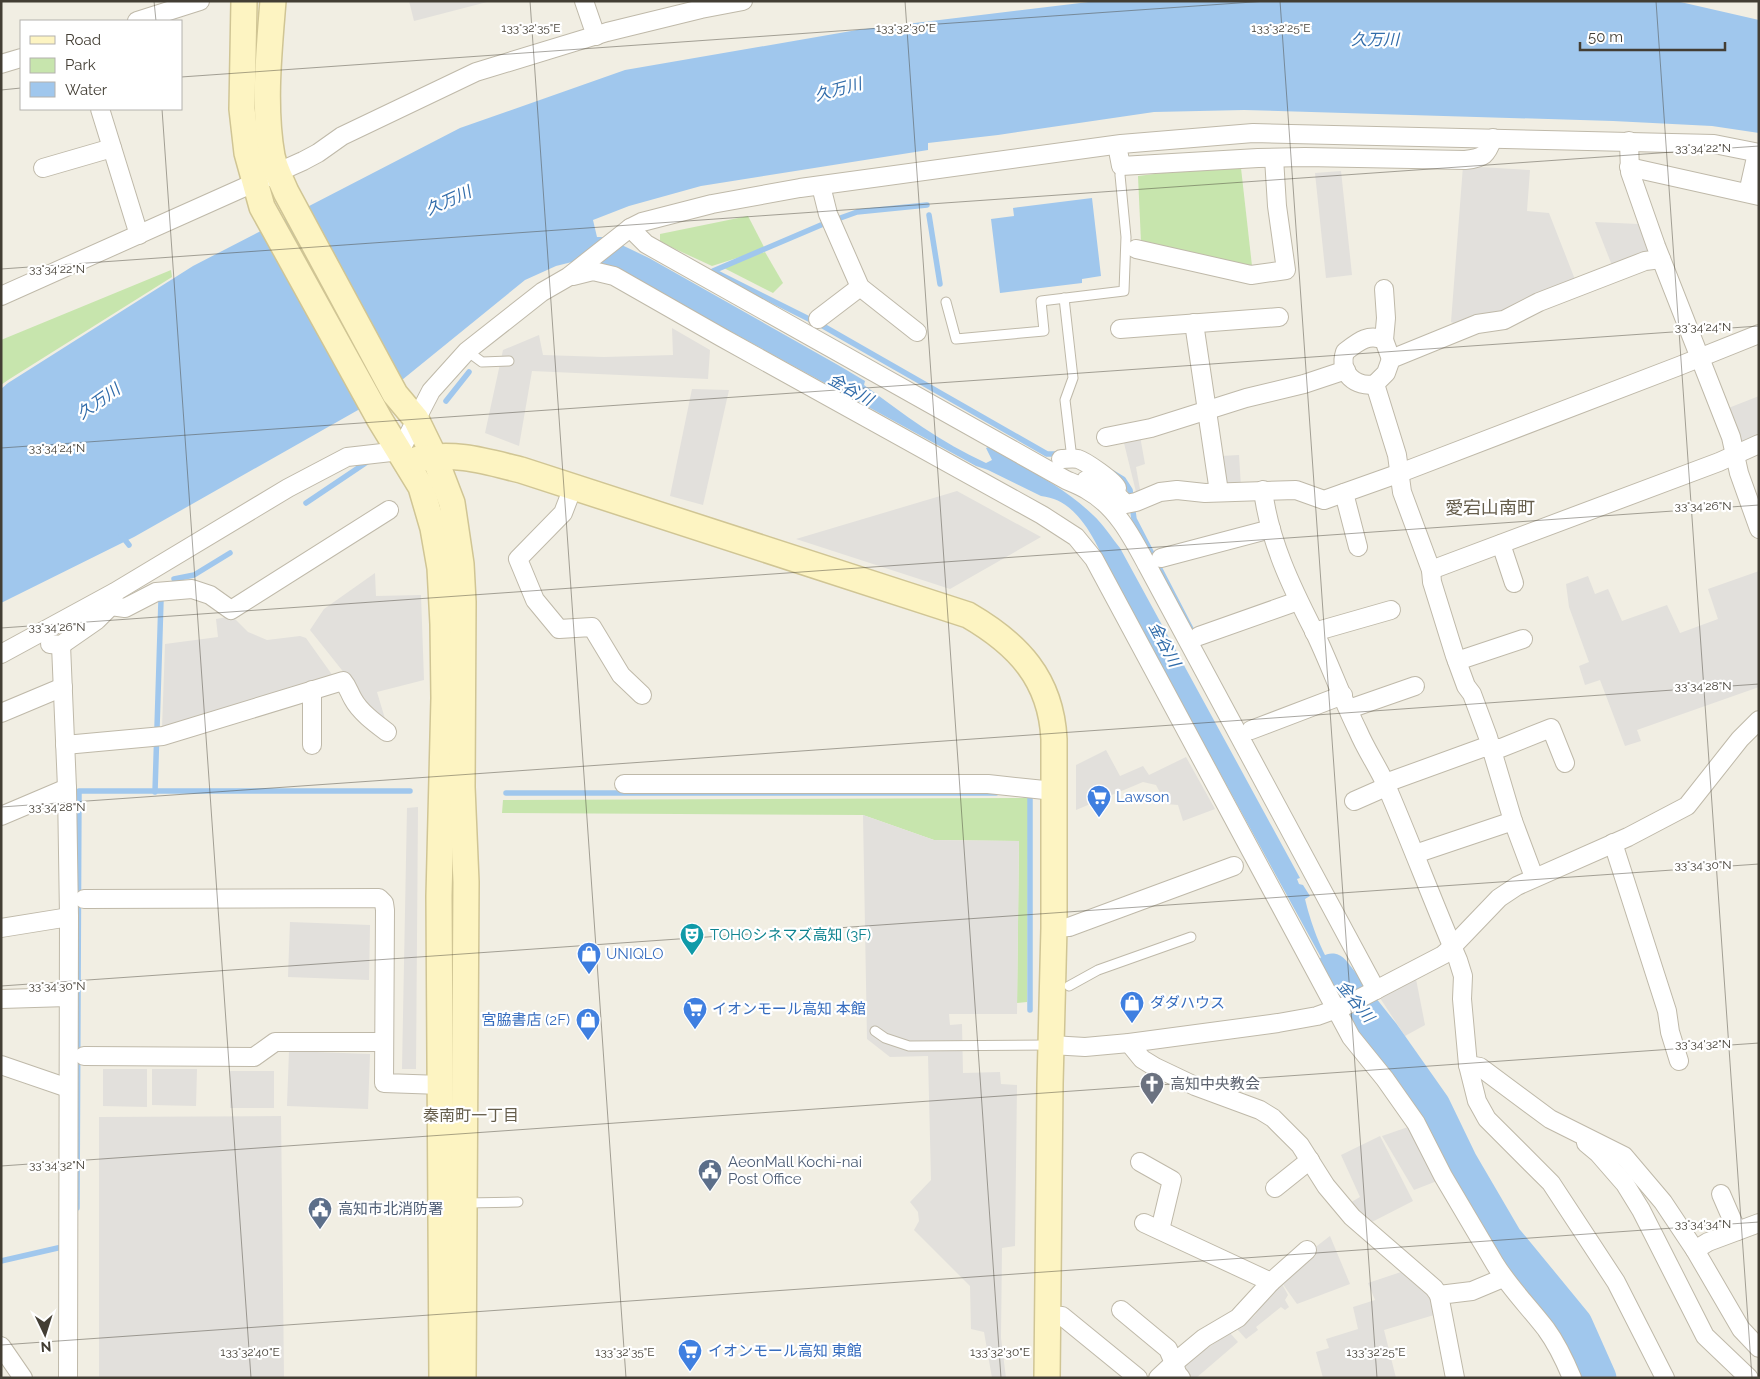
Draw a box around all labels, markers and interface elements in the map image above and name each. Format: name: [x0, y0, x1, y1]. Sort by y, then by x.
legend: [20, 20, 182, 110]
scale bar: [1580, 20, 1725, 52]
text: 133°32'35"E: [501, 21, 561, 35]
text: 133°32'30"E: [876, 21, 936, 35]
text: 133°32'25"E: [1251, 21, 1311, 35]
text: 50 m: [1588, 28, 1623, 46]
water label: 久万川: [1351, 30, 1401, 49]
text: Road: [65, 31, 101, 49]
text: Park: [65, 56, 96, 74]
water label: 久万川: [812, 74, 866, 105]
text: Water: [65, 81, 108, 99]
text: 33°34'22"N: [1675, 141, 1731, 155]
water label: 久万川: [422, 181, 476, 219]
text: 33°34'22"N: [29, 262, 85, 276]
text: 33°34'24"N: [1675, 320, 1731, 334]
water label: 金谷川: [825, 369, 878, 410]
water label: 久万川: [73, 379, 125, 423]
text: 33°34'24"N: [29, 441, 85, 455]
district label: 愛宕山南町: [1445, 497, 1535, 518]
text: 33°34'26"N: [1674, 499, 1732, 513]
water label: 金谷川: [1145, 619, 1185, 672]
text: 33°34'26"N: [28, 620, 86, 634]
text: 33°34'28"N: [1675, 679, 1731, 693]
supermarket icon: Lawson: [1086, 784, 1112, 818]
place label: Lawson: [1116, 788, 1170, 806]
text: 33°34'28"N: [29, 800, 85, 814]
text: 33°34'30"N: [1674, 858, 1732, 872]
theatre icon: TOHOシネマズ高知 (3F): [679, 922, 705, 956]
place label: TOHOシネマズ高知 (3F): [710, 926, 871, 944]
shop icon: UNIQLO: [576, 941, 602, 975]
place label: UNIQLO: [606, 945, 663, 963]
water label: 金谷川: [1333, 977, 1379, 1027]
text: 33°34'30"N: [28, 979, 86, 993]
shop icon: ダダハウス: [1119, 990, 1145, 1024]
place label: ダダハウス: [1150, 994, 1225, 1012]
supermarket icon: イオンモール高知 本館: [682, 996, 708, 1030]
place label: イオンモール高知 本館: [712, 1000, 866, 1018]
shop icon: 宮脇書店 (2F): [575, 1007, 601, 1041]
place label: 宮脇書店 (2F): [481, 1011, 570, 1029]
text: 33°34'32"N: [1675, 1037, 1731, 1051]
church icon: 高知中央教会: [1139, 1071, 1165, 1105]
place label: 高知中央教会: [1170, 1075, 1260, 1093]
district label: 秦南町一丁目: [423, 1106, 519, 1125]
place label: AeonMall Kochi-nai Post Office: [728, 1153, 862, 1188]
text: 33°34'32"N: [29, 1158, 85, 1172]
public building icon: AeonMall Kochi-nai Post Office: [697, 1158, 723, 1192]
public building icon: 高知市北消防署: [307, 1196, 333, 1230]
place label: 高知市北消防署: [338, 1200, 443, 1218]
text: 33°34'34"N: [1675, 1217, 1731, 1231]
north arrow: [20, 1309, 70, 1359]
supermarket icon: イオンモール高知 東館: [677, 1338, 703, 1372]
text: N: [40, 1339, 52, 1355]
place label: イオンモール高知 東館: [708, 1342, 862, 1360]
text: 133°32'40"E: [220, 1345, 280, 1359]
text: 133°32'35"E: [595, 1345, 655, 1359]
text: 133°32'30"E: [970, 1345, 1030, 1359]
text: 133°32'25"E: [1346, 1345, 1406, 1359]

